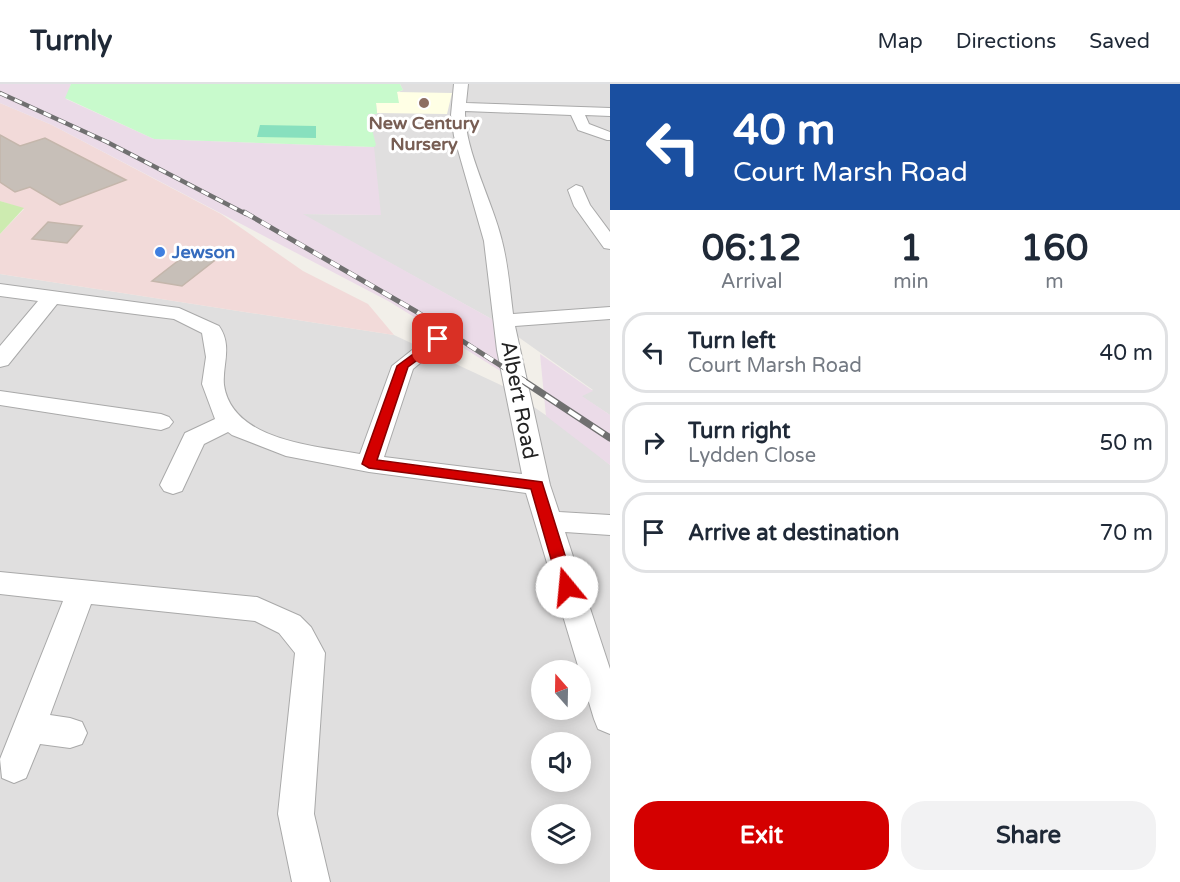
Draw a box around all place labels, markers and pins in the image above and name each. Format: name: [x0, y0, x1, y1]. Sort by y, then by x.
marker: New Century Nursery: [417, 96, 431, 110]
place label: New Century Nursery: [369, 112, 480, 155]
place label: Jewson: [171, 241, 235, 263]
marker: Jewson: [153, 245, 167, 259]
pin: [412, 313, 463, 364]

